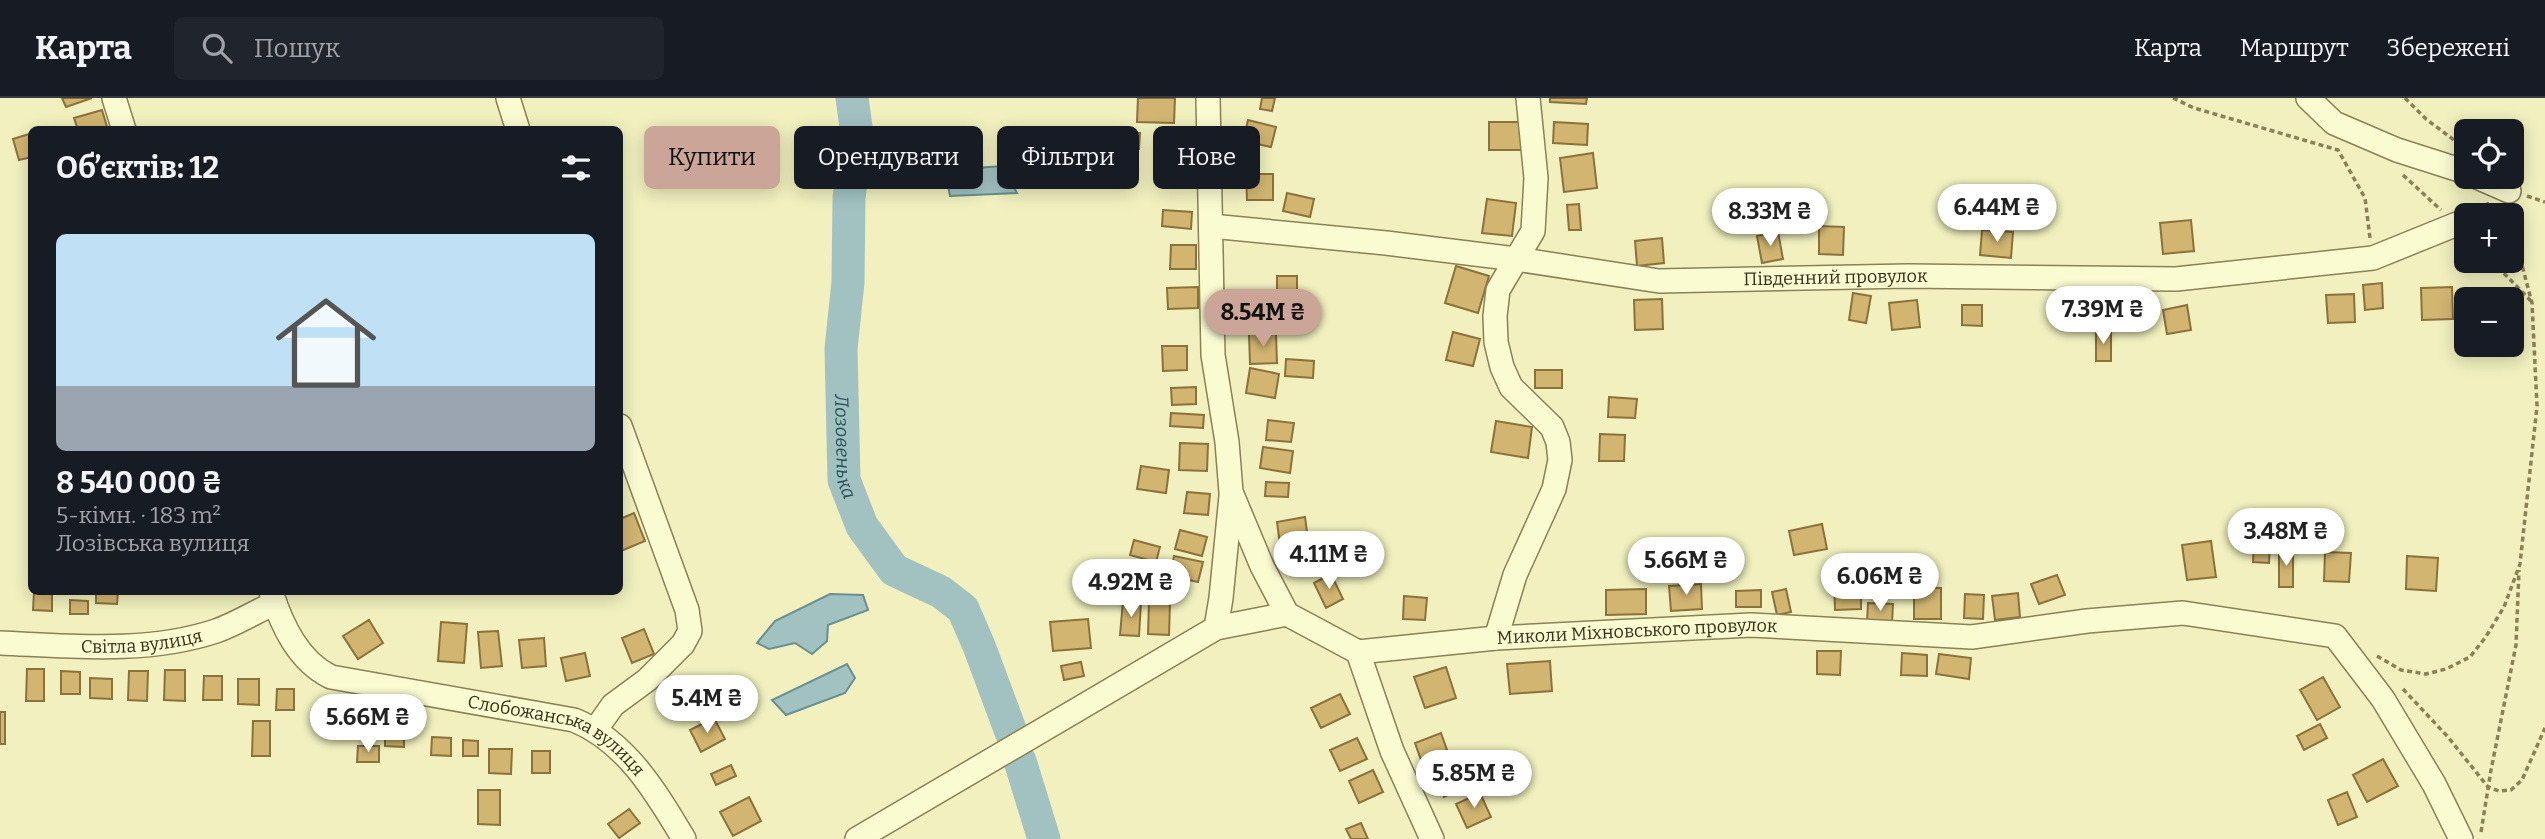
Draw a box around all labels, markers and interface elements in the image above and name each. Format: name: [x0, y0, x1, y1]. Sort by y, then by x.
search box: [174, 17, 664, 80]
text: Карта: [35, 28, 132, 68]
icon: search: [198, 29, 236, 67]
text: Пошук: [254, 33, 340, 64]
text: Карта: [2134, 34, 2202, 62]
text: Маршрут: [2240, 34, 2349, 62]
text: Збережені: [2387, 34, 2510, 62]
map controls: [2454, 119, 2524, 357]
button: locate: [2454, 119, 2524, 189]
chip: Купити: [644, 126, 780, 189]
chip: Орендувати: [794, 126, 983, 189]
chip: Фільтри: [997, 126, 1139, 189]
chip: Нове: [1153, 126, 1260, 189]
icon: filters: [557, 149, 595, 187]
text: Об’єктів: 12: [56, 150, 219, 186]
pin: 6.44M ₴: [1932, 184, 2062, 244]
pin: 8.33M ₴: [1705, 188, 1835, 248]
text: 6.44M ₴: [1953, 193, 2041, 221]
text: 8.33M ₴: [1728, 197, 1812, 225]
button: +: [2454, 203, 2524, 273]
street label: Південний провулок: [1743, 265, 1928, 290]
icon: home: [263, 280, 389, 406]
pin: 7.39M ₴: [2038, 286, 2168, 346]
button: −: [2454, 287, 2524, 357]
pin: 8.54M ₴: [1198, 289, 1328, 349]
text: 7.39M ₴: [2062, 295, 2144, 323]
text: 8.54M ₴: [1220, 298, 1306, 326]
water label: Лозовенька: [830, 393, 861, 502]
text: 8 540 000 ₴: [56, 465, 222, 501]
text: 5-кімн. · 183 m²: [56, 501, 221, 529]
pin: 3.48M ₴: [2221, 508, 2351, 568]
text: 3.48M ₴: [2244, 517, 2328, 545]
text: Лозівська вулиця: [56, 529, 250, 557]
pin: 4.11M ₴: [1264, 532, 1394, 591]
pin: 5.66M ₴: [1621, 538, 1751, 597]
text: 4.11M ₴: [1289, 540, 1369, 568]
text: 5.66M ₴: [1644, 546, 1728, 574]
pin: 6.06M ₴: [1815, 554, 1945, 613]
pin: 4.92M ₴: [1066, 560, 1196, 619]
text: 6.06M ₴: [1837, 562, 1923, 590]
text: 4.92M ₴: [1088, 568, 1174, 596]
street label: Миколи Міхновського провулок: [1496, 614, 1778, 649]
street label: Світла вулиця: [81, 625, 205, 658]
pin: 5.4M ₴: [650, 676, 764, 735]
text: 5.4M ₴: [671, 684, 743, 712]
street label: Слобожанська вулиця: [466, 690, 649, 780]
pin: 5.66M ₴: [303, 694, 433, 754]
text: 5.66M ₴: [326, 703, 410, 731]
pin: 5.85M ₴: [1409, 750, 1539, 810]
text: 5.85M ₴: [1432, 759, 1516, 787]

